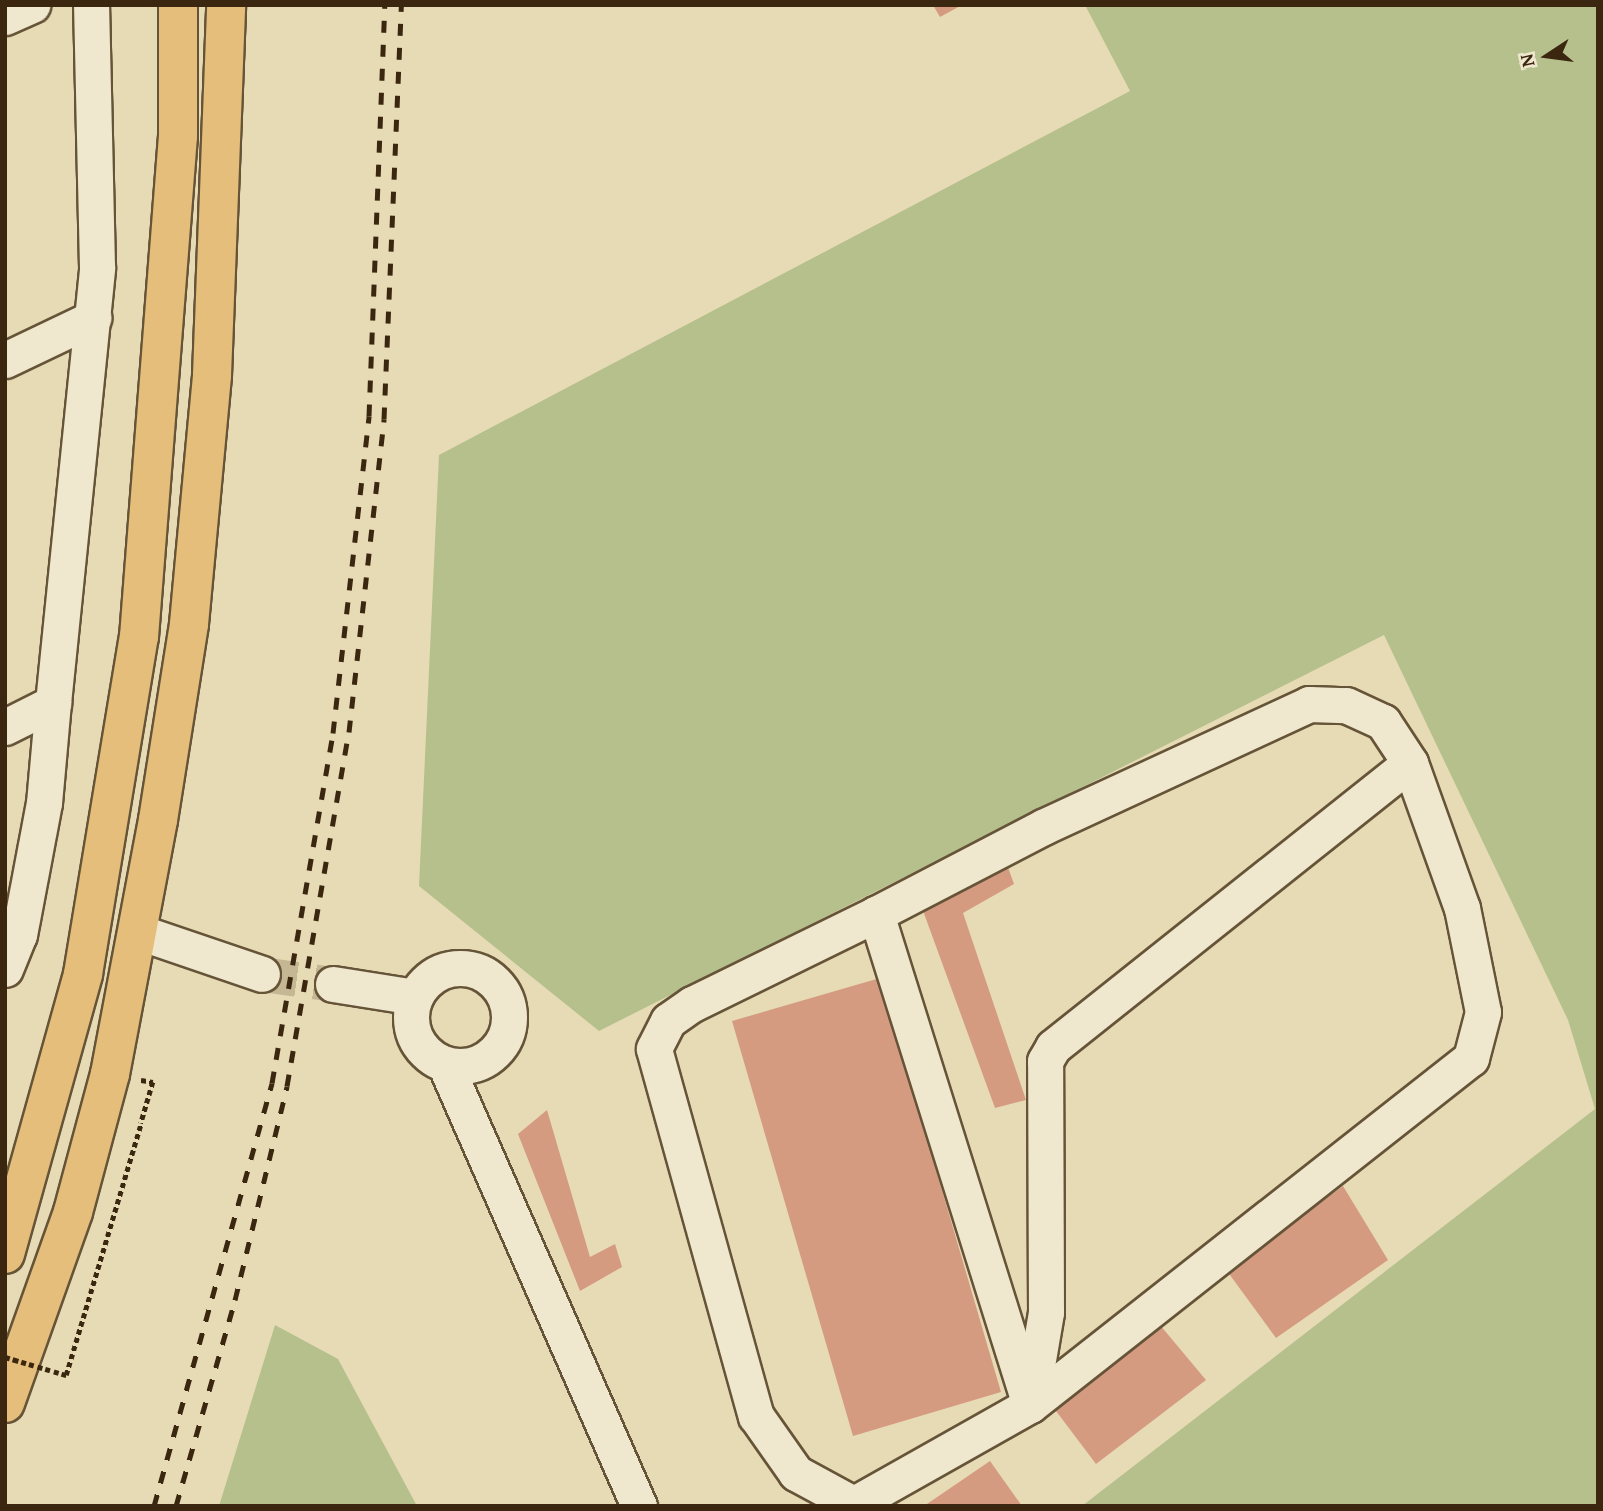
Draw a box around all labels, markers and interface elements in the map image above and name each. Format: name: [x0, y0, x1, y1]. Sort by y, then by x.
north arrow: [1512, 21, 1582, 91]
text: N: [1511, 51, 1542, 70]

